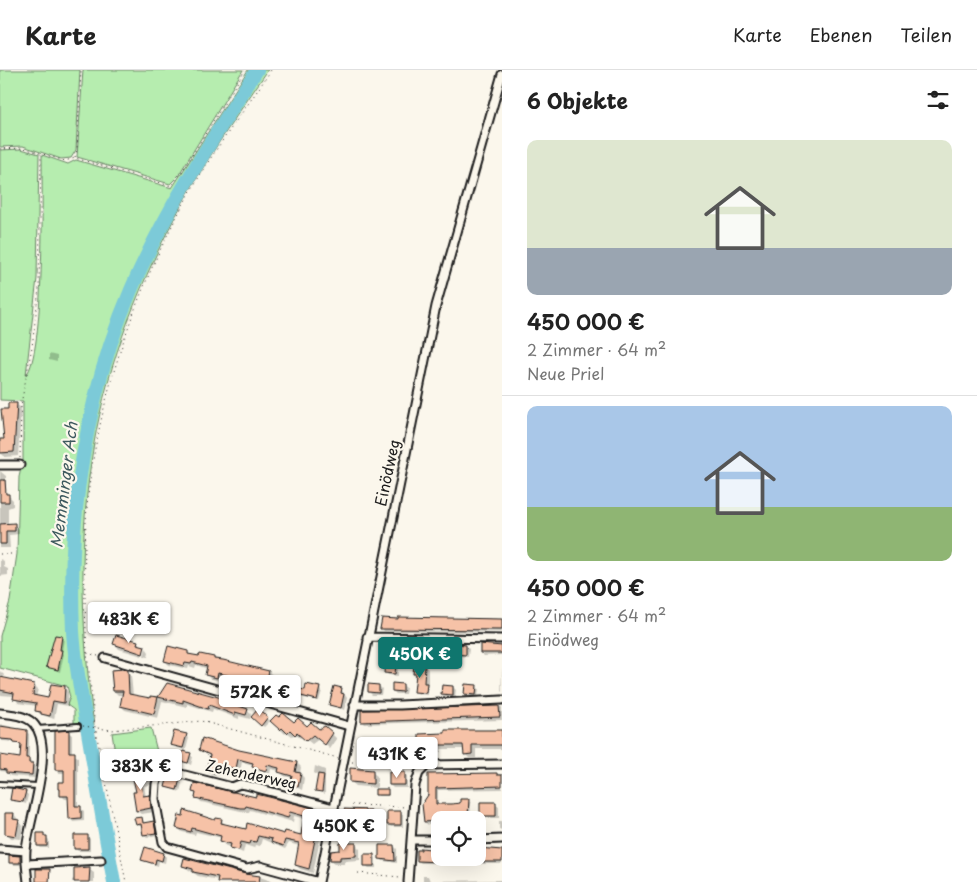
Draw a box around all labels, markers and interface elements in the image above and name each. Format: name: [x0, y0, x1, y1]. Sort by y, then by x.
text: Karte: [25, 17, 97, 53]
text: Karte: [733, 21, 782, 48]
text: Ebenen: [810, 21, 873, 48]
text: Teilen: [901, 21, 952, 48]
text: 6 Objekte: [527, 84, 628, 116]
icon: filters: [924, 86, 952, 114]
icon: home: [695, 173, 785, 263]
text: 450 000 €: [527, 305, 645, 337]
text: 2 Zimmer · 64 m²: [527, 337, 666, 361]
text: Neue Priel: [527, 361, 604, 385]
water label: Memminger Ach: [43, 420, 83, 549]
street label: Einödweg: [368, 437, 405, 508]
icon: home: [695, 438, 785, 528]
text: 450 000 €: [527, 571, 645, 603]
pin: 483K €: [88, 602, 170, 644]
text: 2 Zimmer · 64 m²: [527, 603, 666, 627]
text: 483K €: [99, 606, 159, 630]
text: Einödweg: [527, 627, 599, 651]
pin: 450K €: [379, 636, 461, 679]
text: 450K €: [389, 641, 451, 665]
pin: 572K €: [219, 674, 301, 717]
text: 572K €: [230, 679, 290, 703]
pin: 431K €: [356, 736, 438, 779]
text: 431K €: [368, 741, 426, 765]
pin: 383K €: [100, 748, 182, 791]
text: 383K €: [111, 753, 171, 777]
street label: Zehenderweg: [204, 753, 299, 794]
pin: 450K €: [303, 808, 385, 851]
map controls: [431, 811, 486, 866]
button: locate: [431, 811, 486, 866]
text: 450K €: [313, 813, 375, 837]

